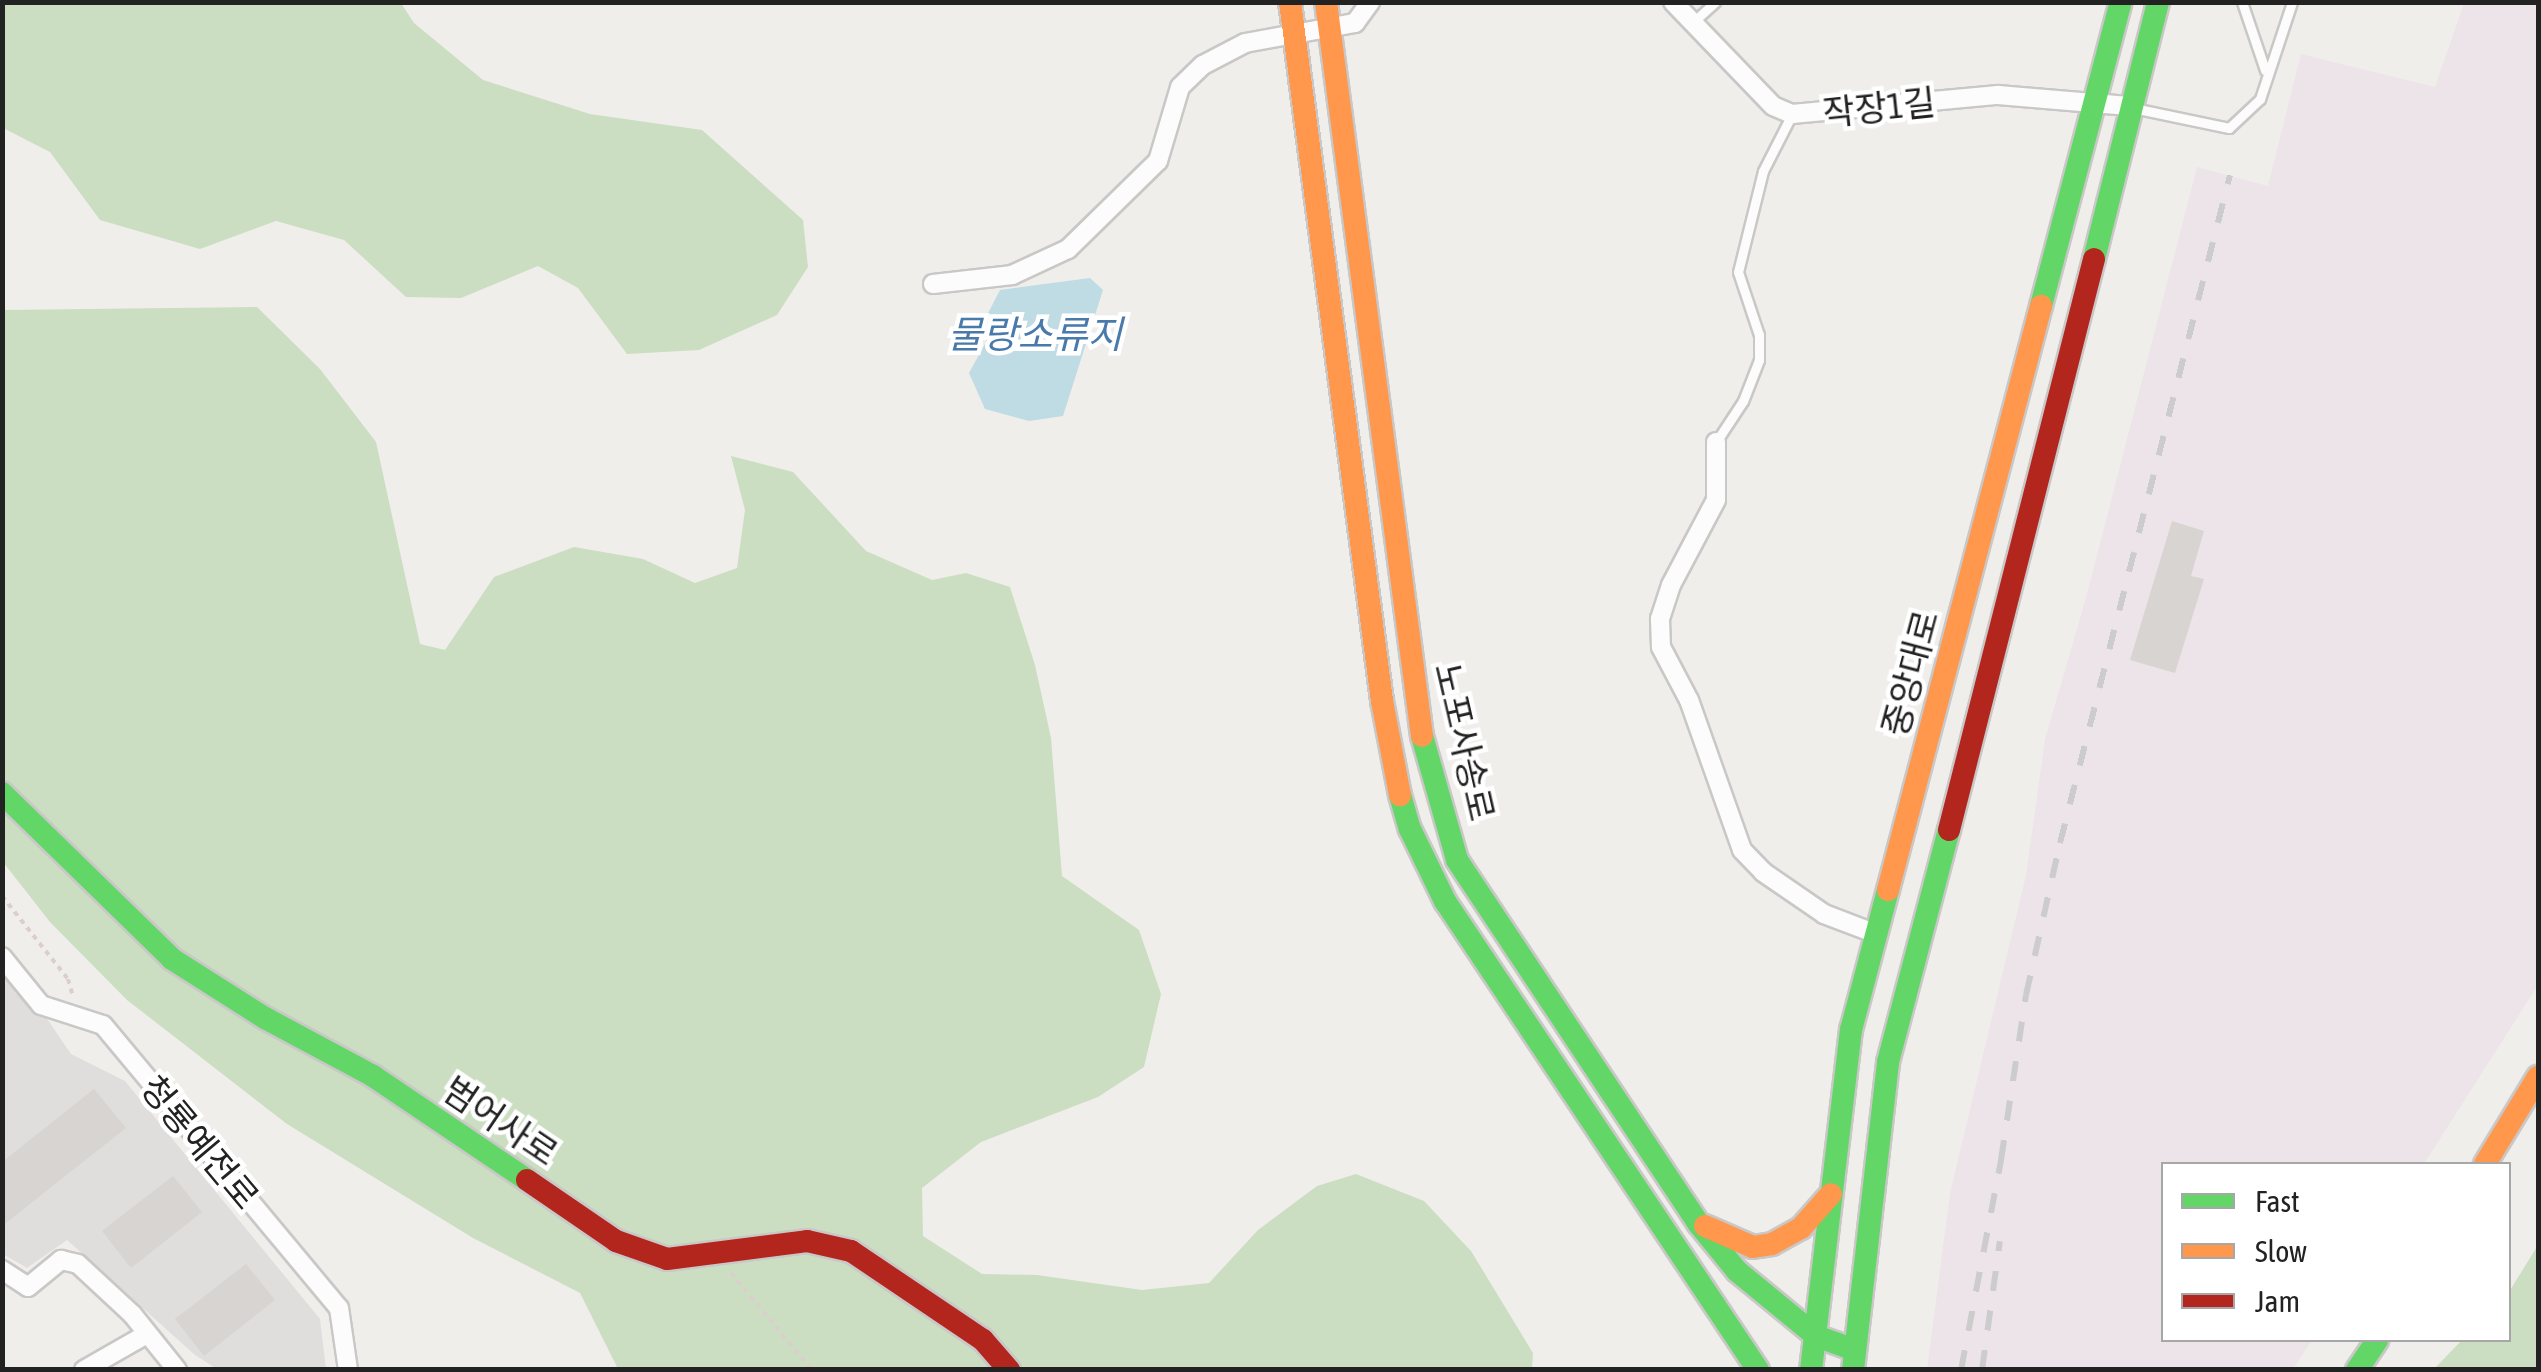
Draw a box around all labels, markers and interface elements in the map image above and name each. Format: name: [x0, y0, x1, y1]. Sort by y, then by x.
street label: 작장1길: [1821, 80, 1937, 134]
water label: 물랑소류지: [948, 312, 1122, 358]
street label: 중앙대로: [1873, 605, 1947, 741]
street label: 노포사송로: [1426, 659, 1504, 825]
street label: 청룡예전로: [132, 1067, 268, 1217]
street label: 범어사로: [436, 1068, 566, 1174]
legend: [2161, 1162, 2511, 1342]
text: Fast: [2255, 1184, 2300, 1218]
text: Slow: [2255, 1234, 2307, 1268]
text: Jam: [2255, 1284, 2300, 1318]

